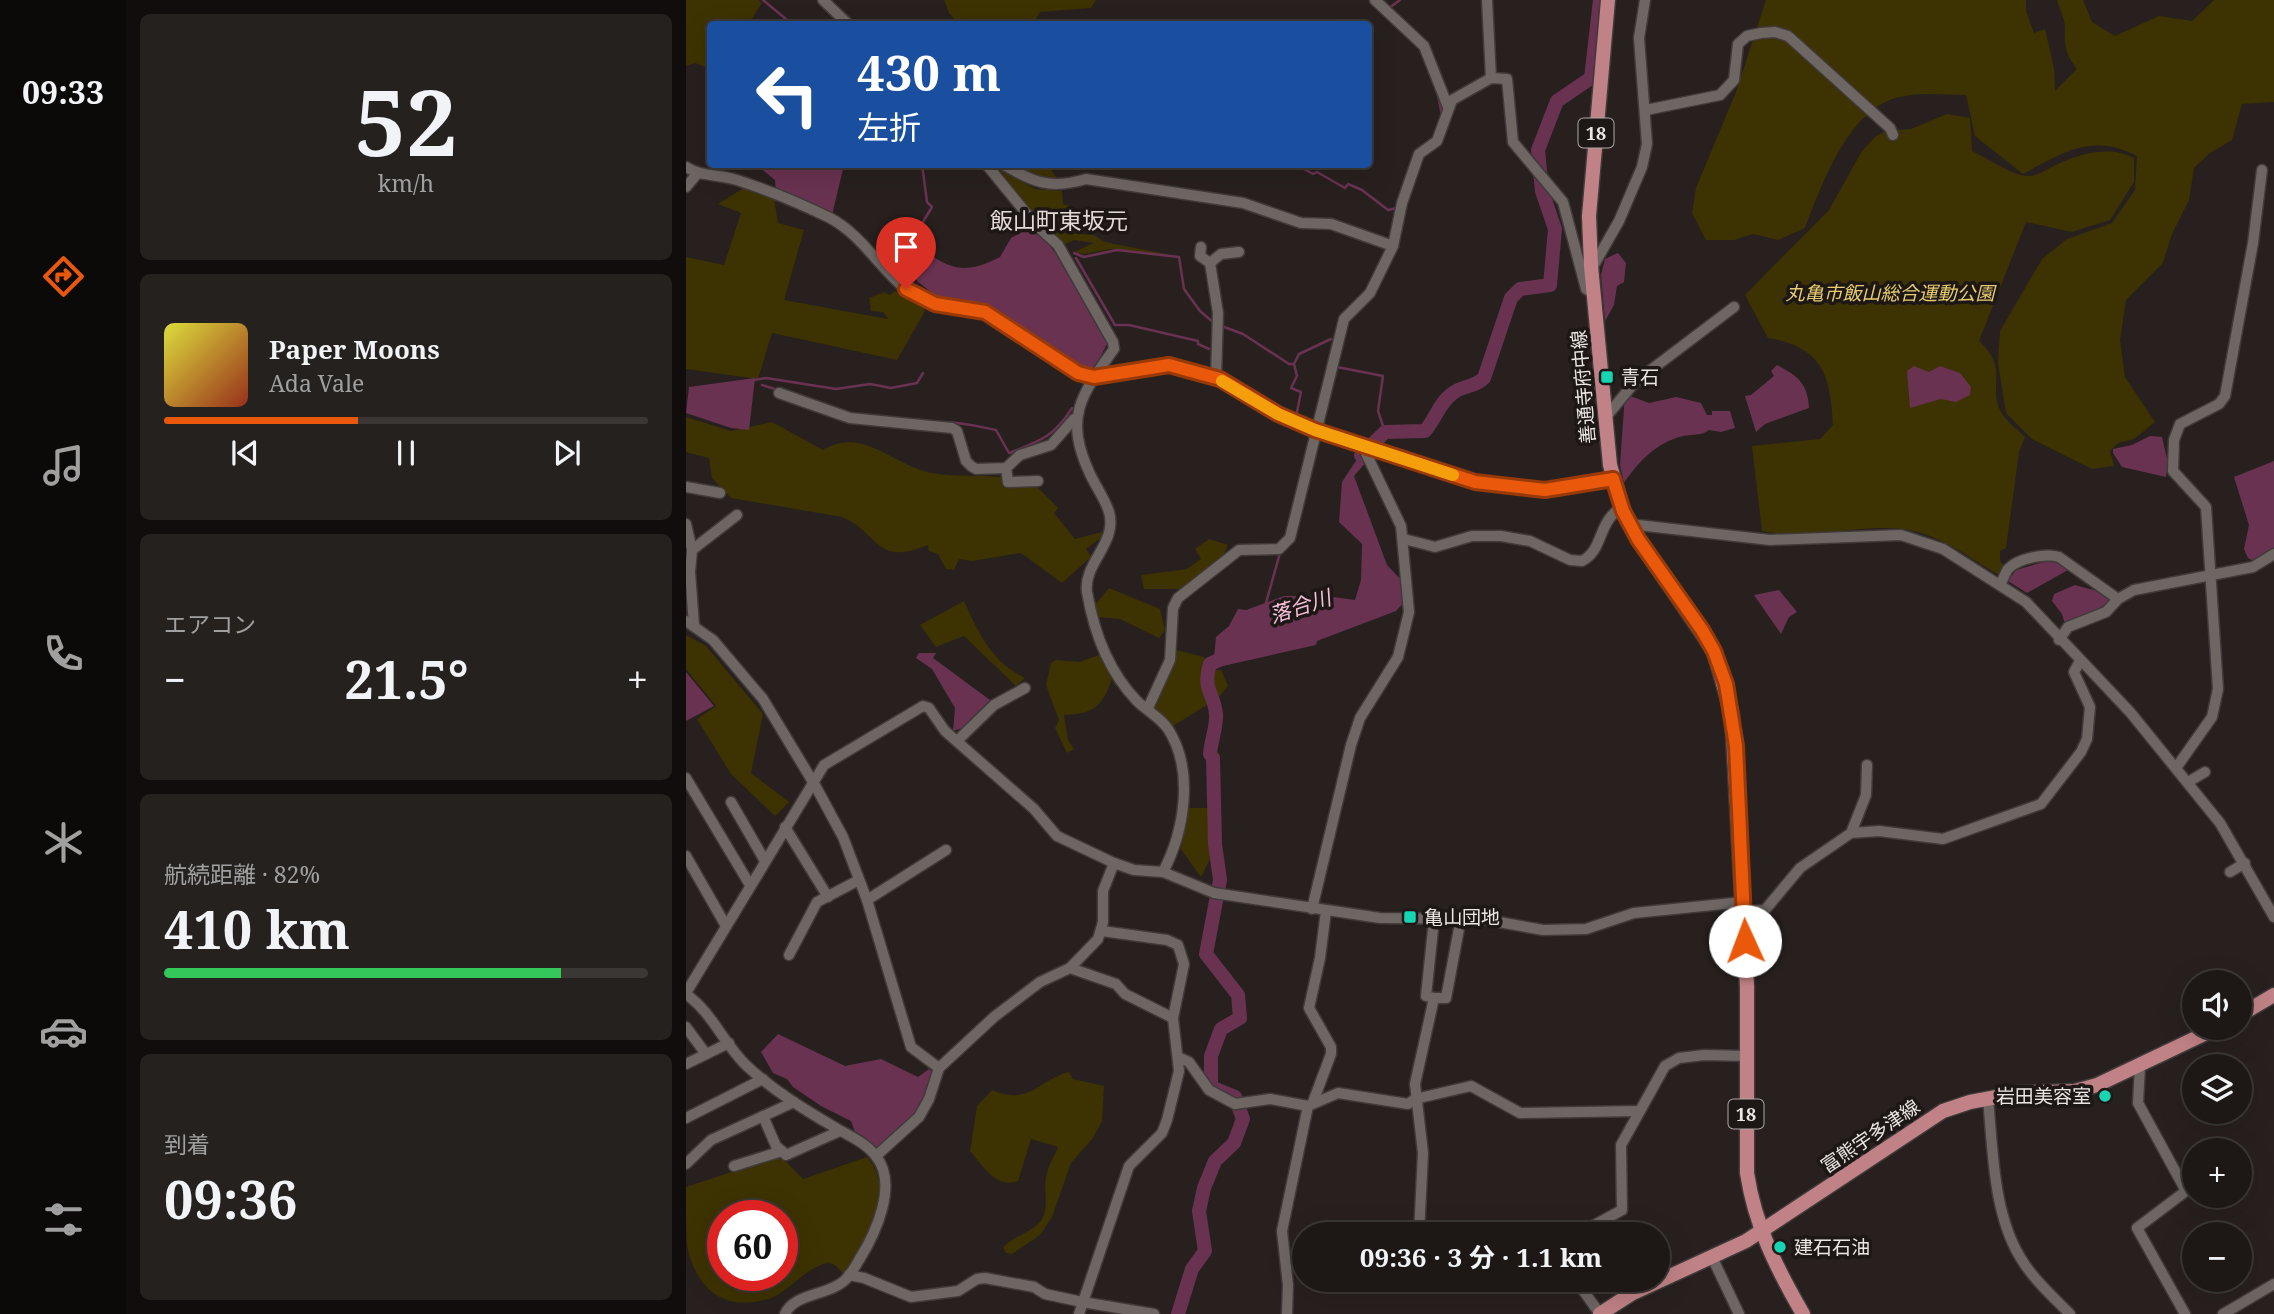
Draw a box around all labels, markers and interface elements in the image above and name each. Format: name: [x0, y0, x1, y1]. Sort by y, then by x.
text: 430 m: [857, 39, 1001, 105]
icon: left: [742, 49, 833, 140]
text: 52: [355, 59, 457, 183]
text: 09:33: [22, 70, 104, 113]
text: 左折: [857, 105, 921, 148]
road number: 18: [1578, 118, 1614, 148]
text: km/h: [378, 167, 434, 199]
district label: 飯山町東坂元: [990, 204, 1128, 236]
pin: [876, 217, 936, 289]
icon: arrive: [887, 228, 925, 266]
icon: directions: [39, 252, 88, 301]
park label: 丸亀市飯山総合運動公園: [1785, 280, 1997, 306]
street label: 善通寺府中線: [1565, 329, 1601, 445]
text: Paper Moons: [269, 331, 440, 367]
place label: 青石: [1621, 364, 1659, 390]
text: Ada Vale: [269, 367, 364, 399]
marker: 青石: [1599, 369, 1615, 385]
icon: previous: [226, 434, 264, 472]
icon: pause: [387, 434, 425, 472]
icon: next: [548, 434, 586, 472]
icon: music: [39, 441, 88, 490]
water label: 落合川: [1266, 582, 1336, 629]
text: エアコン: [164, 608, 256, 640]
icon: phone: [39, 629, 88, 678]
text: 21.5°: [344, 643, 469, 714]
text: −: [164, 653, 186, 705]
text: +: [627, 653, 648, 705]
icon: climate: [39, 818, 88, 867]
text: 航続距離 · 82%: [164, 858, 320, 890]
text: 410 km: [164, 893, 350, 964]
place label: 亀山団地: [1424, 904, 1500, 930]
position arrow: [1708, 904, 1782, 978]
marker: 亀山団地: [1402, 909, 1418, 925]
map controls: [2182, 970, 2252, 1292]
button: sound: [2182, 970, 2252, 1040]
icon: car: [39, 1007, 88, 1056]
button: layers: [2182, 1054, 2252, 1124]
place label: 岩田美容室: [1996, 1083, 2091, 1109]
marker: 岩田美容室: [2097, 1088, 2113, 1104]
street label: 富熊宇多津線: [1815, 1093, 1925, 1179]
road number: 18: [1728, 1100, 1764, 1128]
text: 到着: [164, 1128, 210, 1160]
button: +: [2182, 1138, 2252, 1208]
text: 09:36: [164, 1163, 297, 1234]
icon: filters: [39, 1195, 88, 1244]
speed limit sign: 60: [707, 1200, 798, 1291]
button: −: [2182, 1222, 2252, 1292]
place label: 建石石油: [1794, 1234, 1870, 1260]
text: 09:36 · 3 分 · 1.1 km: [1360, 1239, 1602, 1275]
marker: 建石石油: [1772, 1239, 1788, 1255]

